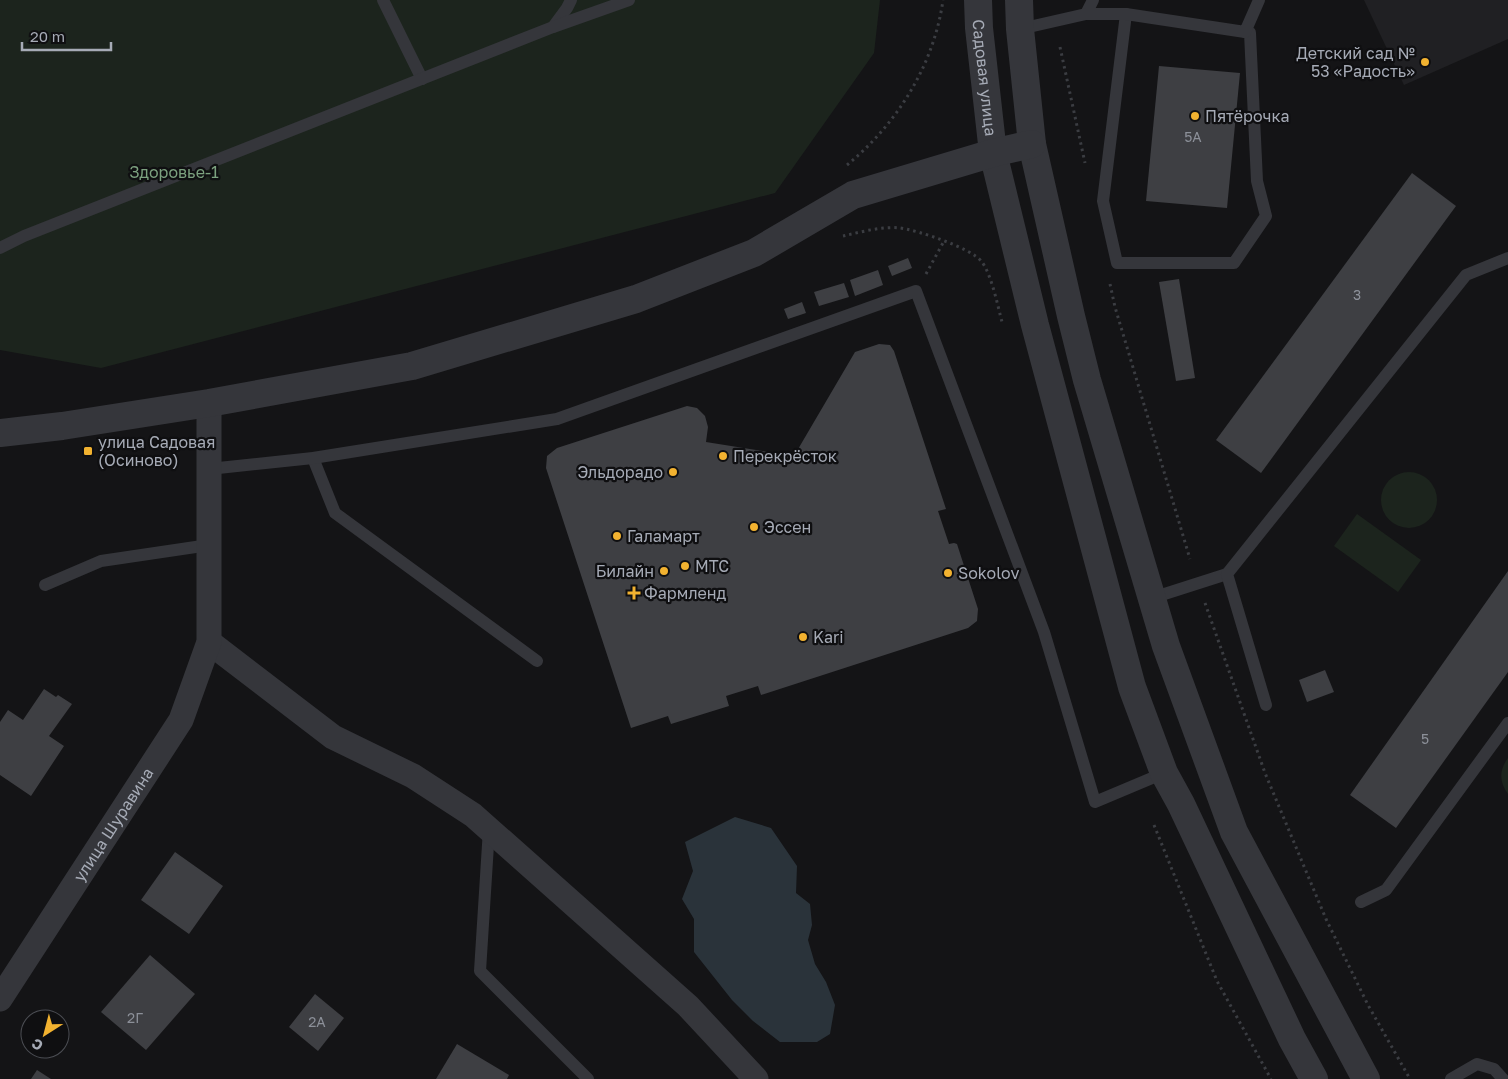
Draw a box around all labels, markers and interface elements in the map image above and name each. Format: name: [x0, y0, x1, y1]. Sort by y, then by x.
street label: Садовая улица: [969, 19, 1001, 137]
scale bar: [22, 20, 111, 52]
text: 20 m: [30, 27, 65, 45]
place label: Детский сад № 53 «Радость»: [1296, 43, 1415, 81]
marker: Детский сад № 53 «Радость»: [1419, 56, 1431, 68]
place label: Пятёрочка: [1205, 106, 1289, 126]
marker: Пятёрочка: [1189, 110, 1201, 122]
house number: 5А: [1184, 128, 1202, 145]
park label: Здоровье-1: [129, 162, 219, 182]
house number: 3: [1353, 286, 1361, 303]
place label: улица Садовая (Осиново): [98, 432, 215, 470]
marker: улица Садовая (Осиново): [82, 445, 94, 457]
place label: Перекрёсток: [733, 446, 837, 466]
marker: Перекрёсток: [717, 450, 729, 462]
place label: Эльдорадо: [577, 462, 663, 482]
marker: Эльдорадо: [667, 466, 679, 478]
place label: Эссен: [764, 517, 811, 537]
marker: Эссен: [748, 521, 760, 533]
place label: Галамарт: [627, 526, 700, 546]
marker: Галамарт: [611, 530, 623, 542]
place label: МТС: [695, 556, 729, 576]
marker: МТС: [679, 560, 691, 572]
place label: Билайн: [596, 561, 654, 581]
place label: Sokolov: [958, 563, 1019, 583]
marker: Билайн: [658, 565, 670, 577]
marker: Sokolov: [942, 567, 954, 579]
place label: Фармленд: [644, 583, 727, 603]
marker: Фармленд: [628, 587, 640, 599]
place label: Kari: [813, 627, 843, 647]
marker: Kari: [797, 631, 809, 643]
house number: 5: [1421, 730, 1429, 747]
street label: улица Шуравина: [69, 764, 158, 885]
north arrow: [20, 1009, 70, 1059]
house number: 2Г: [127, 1009, 143, 1026]
house number: 2А: [308, 1013, 326, 1030]
text: С: [28, 1035, 46, 1055]

